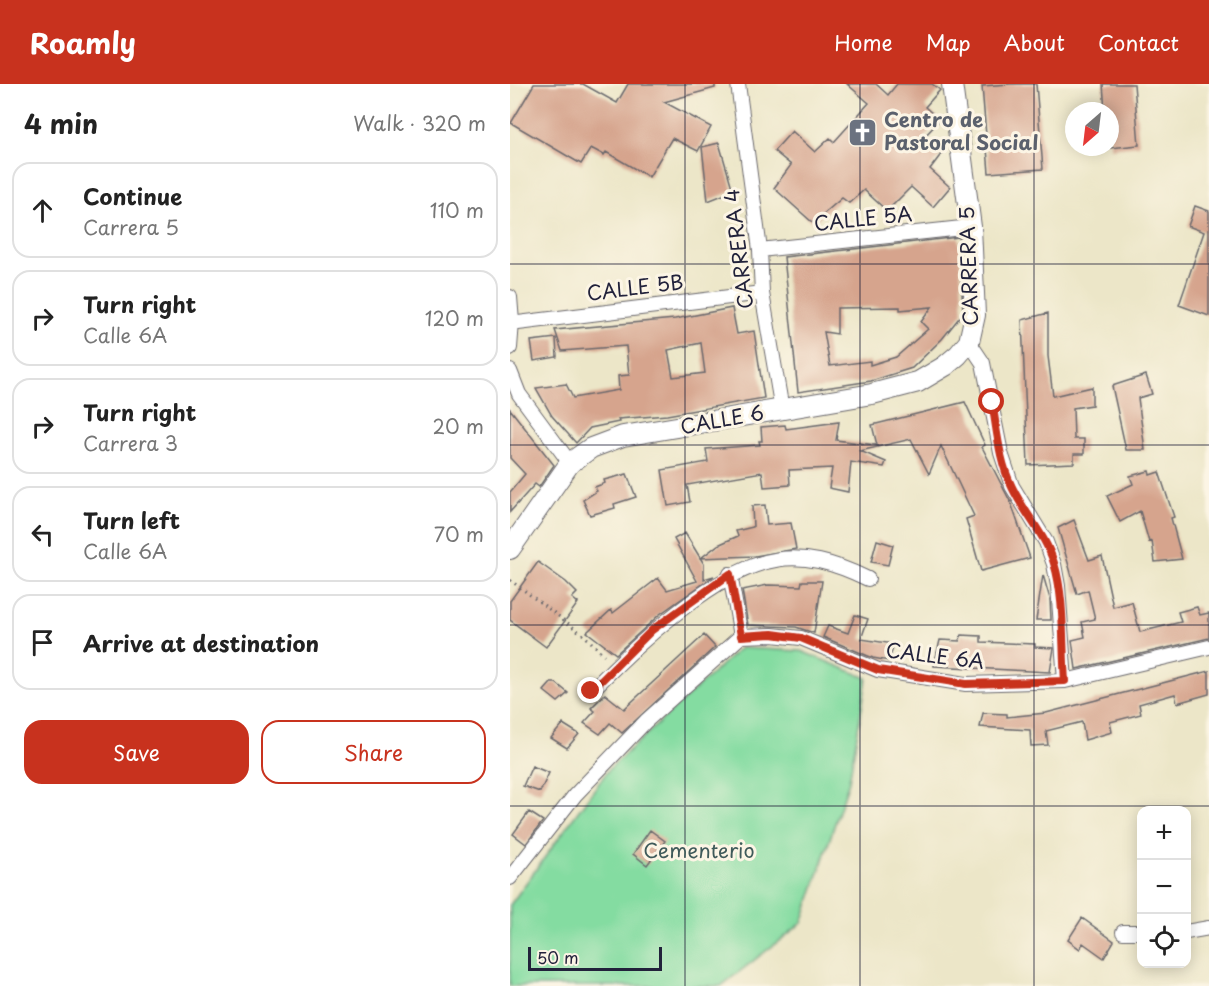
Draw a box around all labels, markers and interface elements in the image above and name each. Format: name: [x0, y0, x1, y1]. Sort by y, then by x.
text: Roamly: [30, 21, 136, 64]
text: Home: [834, 26, 893, 58]
text: Map: [926, 26, 971, 58]
text: About: [1004, 26, 1065, 58]
text: Contact: [1098, 26, 1179, 58]
north arrow: [1065, 102, 1119, 156]
text: 4 min: [24, 104, 98, 143]
place label: Centro de Pastoral Social: [884, 104, 1038, 157]
text: Walk · 320 m: [353, 108, 486, 138]
church icon: Centro de Pastoral Social: [847, 116, 879, 148]
text: Continue: [83, 179, 182, 212]
street label: CARRERA 4: [716, 187, 760, 311]
icon: ahead: [26, 194, 59, 227]
text: 110 m: [430, 195, 484, 225]
street label: CALLE 5A: [812, 198, 913, 238]
street label: CARRERA 5: [951, 206, 985, 326]
text: Carrera 5: [83, 212, 179, 242]
street label: CALLE 5B: [585, 266, 685, 308]
text: Turn right: [83, 287, 196, 320]
icon: right: [26, 302, 59, 335]
text: 120 m: [425, 303, 484, 333]
text: Calle 6A: [83, 320, 167, 350]
route start: [978, 388, 1004, 414]
text: Turn right: [83, 395, 196, 428]
street label: CALLE 6: [678, 397, 766, 441]
icon: right: [26, 410, 59, 443]
text: 20 m: [432, 411, 484, 441]
text: Carrera 3: [83, 428, 178, 458]
text: Turn left: [83, 503, 180, 536]
icon: left: [26, 518, 59, 551]
text: 70 m: [434, 519, 484, 549]
text: Calle 6A: [83, 536, 167, 566]
icon: arrive: [26, 626, 59, 659]
text: Arrive at destination: [83, 626, 319, 659]
street label: CALLE 6A: [884, 634, 986, 676]
route end: [577, 677, 603, 703]
button: Save: [24, 720, 249, 784]
button: Share: [261, 720, 486, 784]
map controls: [1137, 806, 1191, 968]
button: +: [1137, 806, 1191, 860]
park label: Cementerio: [643, 835, 755, 865]
button: −: [1137, 860, 1191, 914]
button: locate: [1137, 914, 1191, 968]
scale bar: [528, 944, 662, 972]
text: 50 m: [537, 945, 578, 969]

